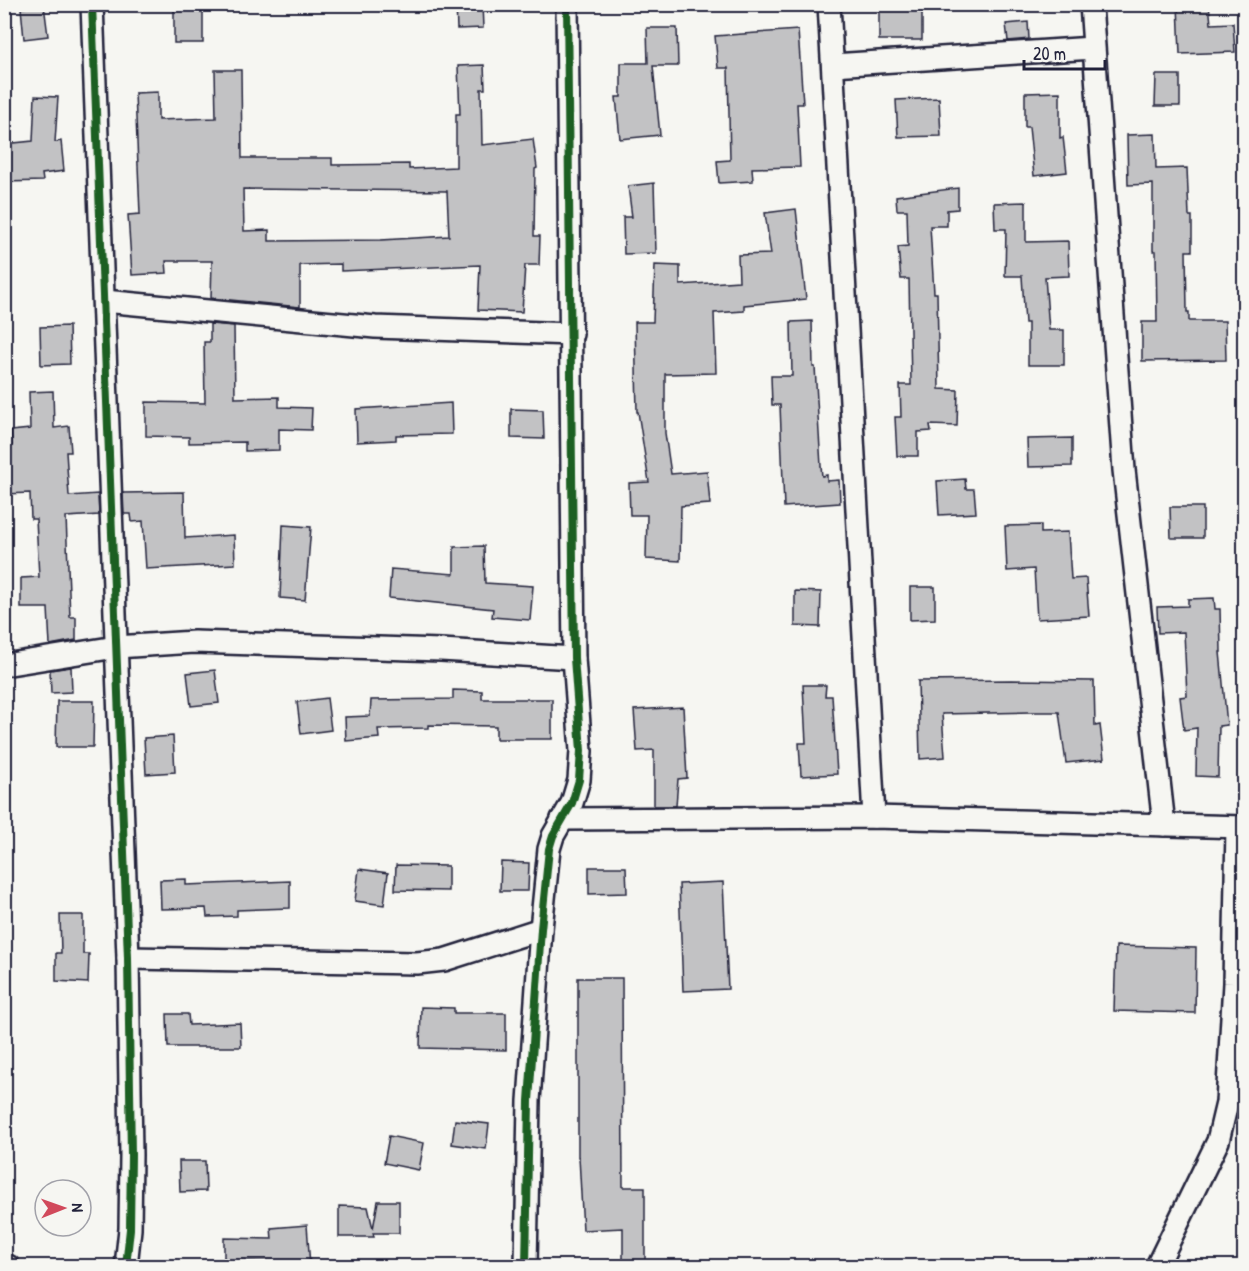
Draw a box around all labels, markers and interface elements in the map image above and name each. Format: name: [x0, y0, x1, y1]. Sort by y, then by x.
scale bar: [1024, 33, 1105, 71]
text: 20 m: [1033, 41, 1066, 66]
north arrow: [33, 1178, 93, 1238]
text: N: [67, 1203, 89, 1213]

